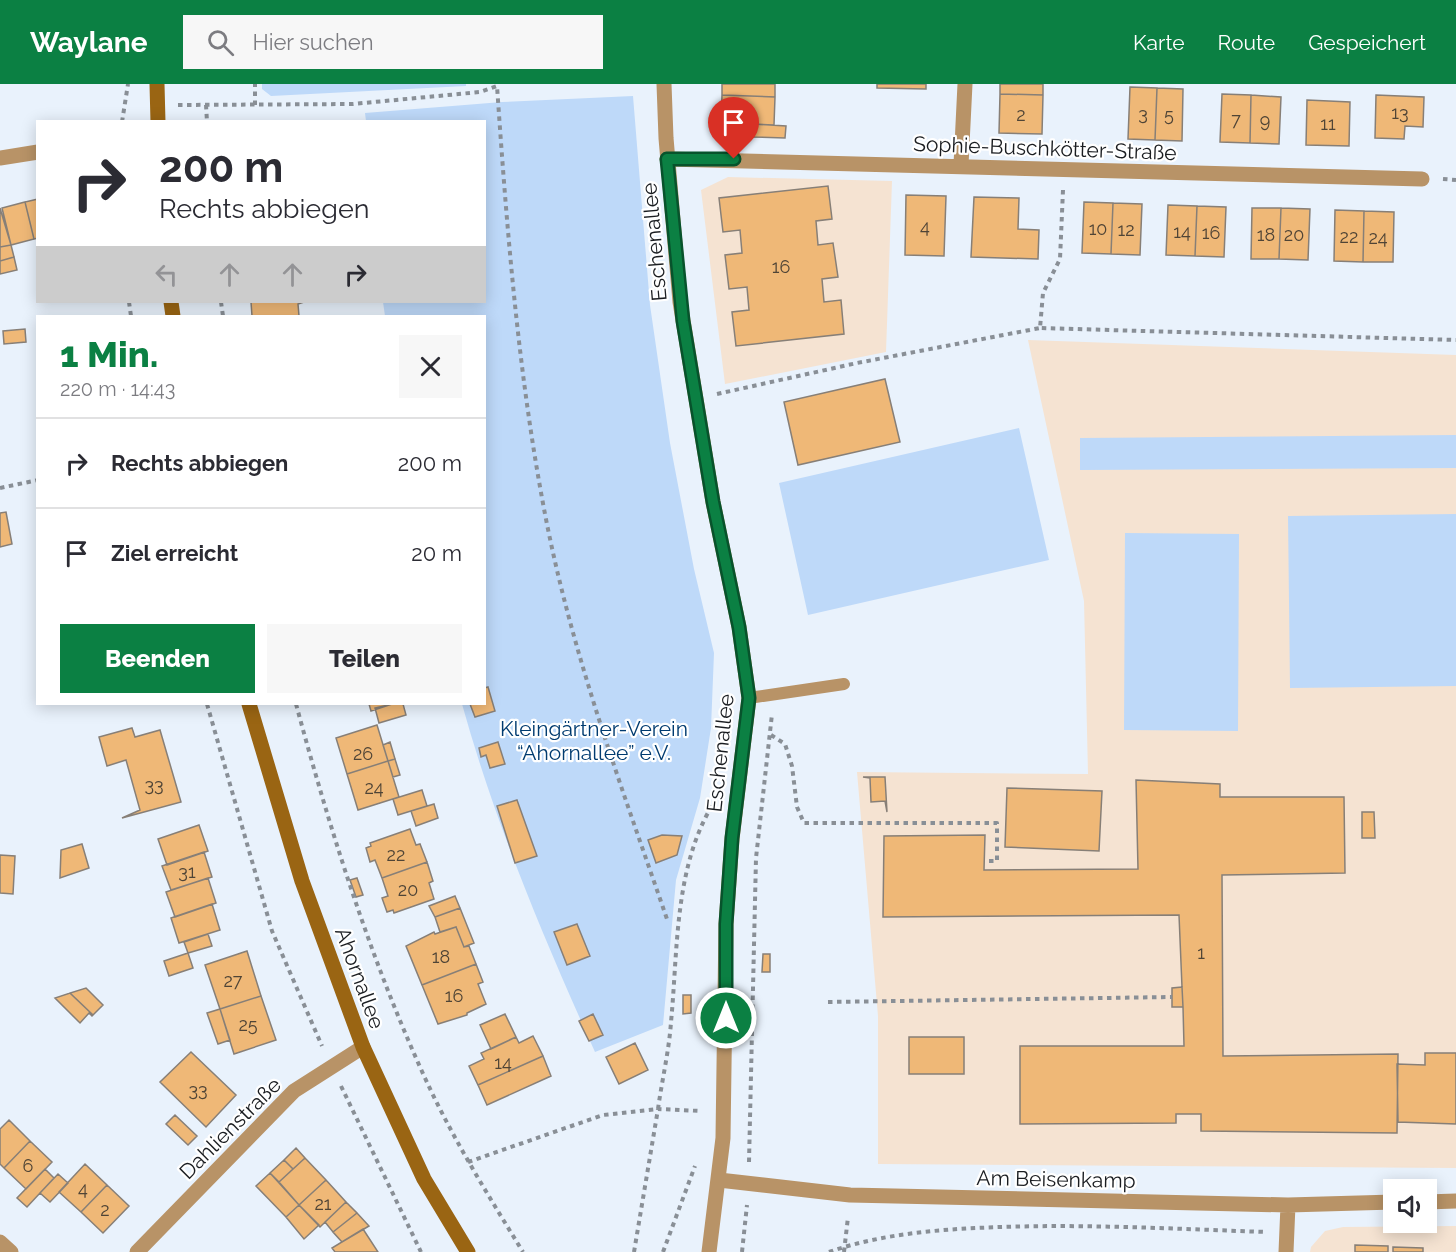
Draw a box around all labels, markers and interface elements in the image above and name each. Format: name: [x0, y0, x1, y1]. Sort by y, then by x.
search box: [183, 15, 603, 69]
text: Waylane: [30, 26, 147, 59]
icon: search: [204, 26, 237, 59]
text: Hier suchen: [252, 29, 374, 55]
text: Karte: [1133, 30, 1185, 55]
text: Route: [1218, 30, 1275, 55]
text: Gespeichert: [1308, 30, 1426, 55]
pin: [708, 97, 759, 159]
house number: 13: [1391, 102, 1409, 123]
house number: 3: [1138, 103, 1148, 124]
house number: 2: [1016, 104, 1026, 125]
house number: 5: [1164, 104, 1174, 125]
icon: arrive: [717, 106, 750, 139]
house number: 7: [1231, 109, 1241, 130]
house number: 9: [1260, 110, 1270, 131]
house number: 11: [1320, 113, 1336, 134]
street label: Sophie-Buschkötter-Straße: [913, 131, 1177, 165]
text: 200 m: [159, 143, 283, 192]
icon: right: [60, 144, 138, 222]
street label: Eschenallee: [636, 182, 672, 302]
text: Rechts abbiegen: [159, 193, 369, 224]
house number: 4: [920, 216, 930, 237]
house number: 10: [1089, 218, 1107, 239]
house number: 12: [1117, 219, 1135, 240]
house number: 14: [1173, 221, 1191, 242]
house number: 16: [1202, 222, 1220, 243]
house number: 18: [1257, 224, 1275, 245]
house number: 20: [1284, 224, 1304, 245]
house number: 22: [1340, 226, 1358, 247]
house number: 24: [1368, 227, 1388, 248]
house number: 16: [772, 256, 790, 277]
icon: left: [150, 258, 183, 291]
icon: ahead: [213, 258, 246, 291]
icon: ahead: [276, 258, 309, 291]
icon: right: [339, 258, 372, 291]
text: 1 Min.: [60, 333, 158, 375]
button: close: [399, 335, 462, 398]
text: 220 m · 14:43: [60, 377, 175, 401]
icon: right: [60, 447, 93, 480]
text: Rechts abbiegen: [111, 450, 288, 476]
text: 200 m: [398, 450, 462, 476]
icon: arrive: [60, 537, 93, 570]
text: Ziel erreicht: [111, 540, 238, 566]
text: 20 m: [411, 540, 462, 566]
button: Beenden: [60, 624, 255, 693]
button: Teilen: [267, 624, 462, 693]
street label: Eschenallee: [701, 693, 739, 813]
park label: Kleingärtner-Verein “Ahornallee” e.V.: [500, 716, 688, 765]
house number: 26: [353, 743, 373, 764]
house number: 33: [144, 774, 164, 795]
house number: 24: [364, 777, 384, 798]
house number: 22: [387, 844, 405, 865]
house number: 31: [178, 861, 196, 882]
house number: 20: [398, 879, 418, 900]
street label: Ahornallee: [330, 924, 390, 1032]
house number: 1: [1197, 942, 1205, 963]
house number: 18: [432, 946, 450, 967]
house number: 27: [223, 970, 243, 991]
house number: 16: [445, 985, 463, 1006]
position arrow: [694, 986, 758, 1050]
house number: 25: [238, 1014, 258, 1035]
house number: 14: [494, 1052, 512, 1073]
street label: Dahlienstraße: [174, 1072, 286, 1184]
house number: 33: [188, 1079, 208, 1100]
house number: 6: [23, 1155, 34, 1176]
street label: Am Beisenkamp: [976, 1165, 1136, 1193]
house number: 4: [78, 1178, 88, 1199]
map controls: [1383, 1179, 1437, 1233]
button: sound: [1383, 1179, 1437, 1233]
house number: 21: [314, 1193, 332, 1214]
house number: 2: [100, 1199, 110, 1220]

